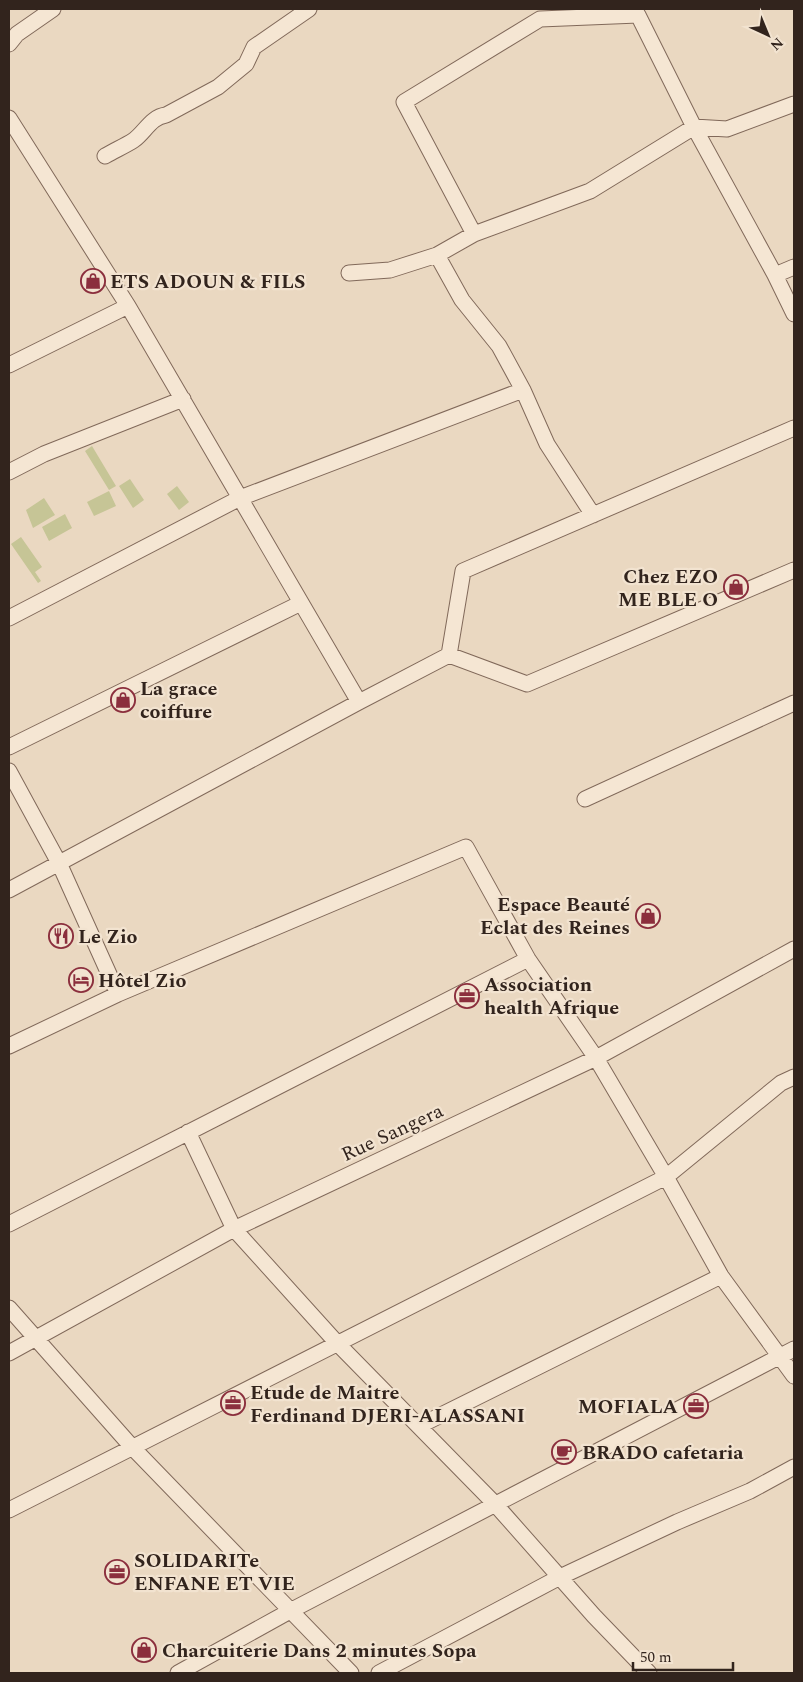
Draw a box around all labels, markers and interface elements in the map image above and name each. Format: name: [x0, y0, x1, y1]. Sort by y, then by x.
north arrow: [743, 10, 793, 60]
text: N: [765, 32, 788, 56]
place label: ETS ADOUN & FILS: [110, 267, 306, 297]
shop icon: ETS ADOUN & FILS: [80, 268, 106, 294]
place label: Chez EZO ME BLE O: [618, 562, 718, 615]
shop icon: Chez EZO ME BLE O: [723, 574, 749, 600]
place label: La grace coiffure: [140, 674, 217, 727]
shop icon: La grace coiffure: [110, 687, 136, 713]
place label: Espace Beauté Eclat des Reines: [480, 890, 630, 943]
shop icon: Espace Beauté Eclat des Reines: [635, 903, 661, 929]
place label: Le Zio: [78, 922, 138, 952]
restaurant icon: Le Zio: [48, 923, 74, 949]
place label: Hôtel Zio: [98, 966, 186, 996]
hotel icon: Hôtel Zio: [68, 967, 94, 993]
place label: Association health Afrique: [484, 970, 619, 1023]
office icon: Association health Afrique: [454, 983, 480, 1009]
street label: Rue Sangera: [336, 1096, 449, 1170]
place label: Etude de Maitre Ferdinand DJERI-ALASSANI: [250, 1378, 525, 1431]
office icon: Etude de Maitre Ferdinand DJERI-ALASSANI: [220, 1390, 246, 1416]
place label: MOFIALA: [578, 1392, 679, 1422]
office icon: MOFIALA: [683, 1393, 709, 1419]
place label: BRADO cafetaria: [582, 1438, 744, 1468]
cafe icon: BRADO cafetaria: [551, 1439, 577, 1465]
place label: SOLIDARITe ENFANE ET VIE: [134, 1546, 295, 1599]
office icon: SOLIDARITe ENFANE ET VIE: [104, 1559, 130, 1585]
place label: Charcuiterie Dans 2 minutes Sopa: [162, 1636, 477, 1666]
shop icon: Charcuiterie Dans 2 minutes Sopa: [131, 1637, 157, 1663]
scale bar: [633, 1640, 733, 1672]
text: 50 m: [640, 1646, 672, 1669]

